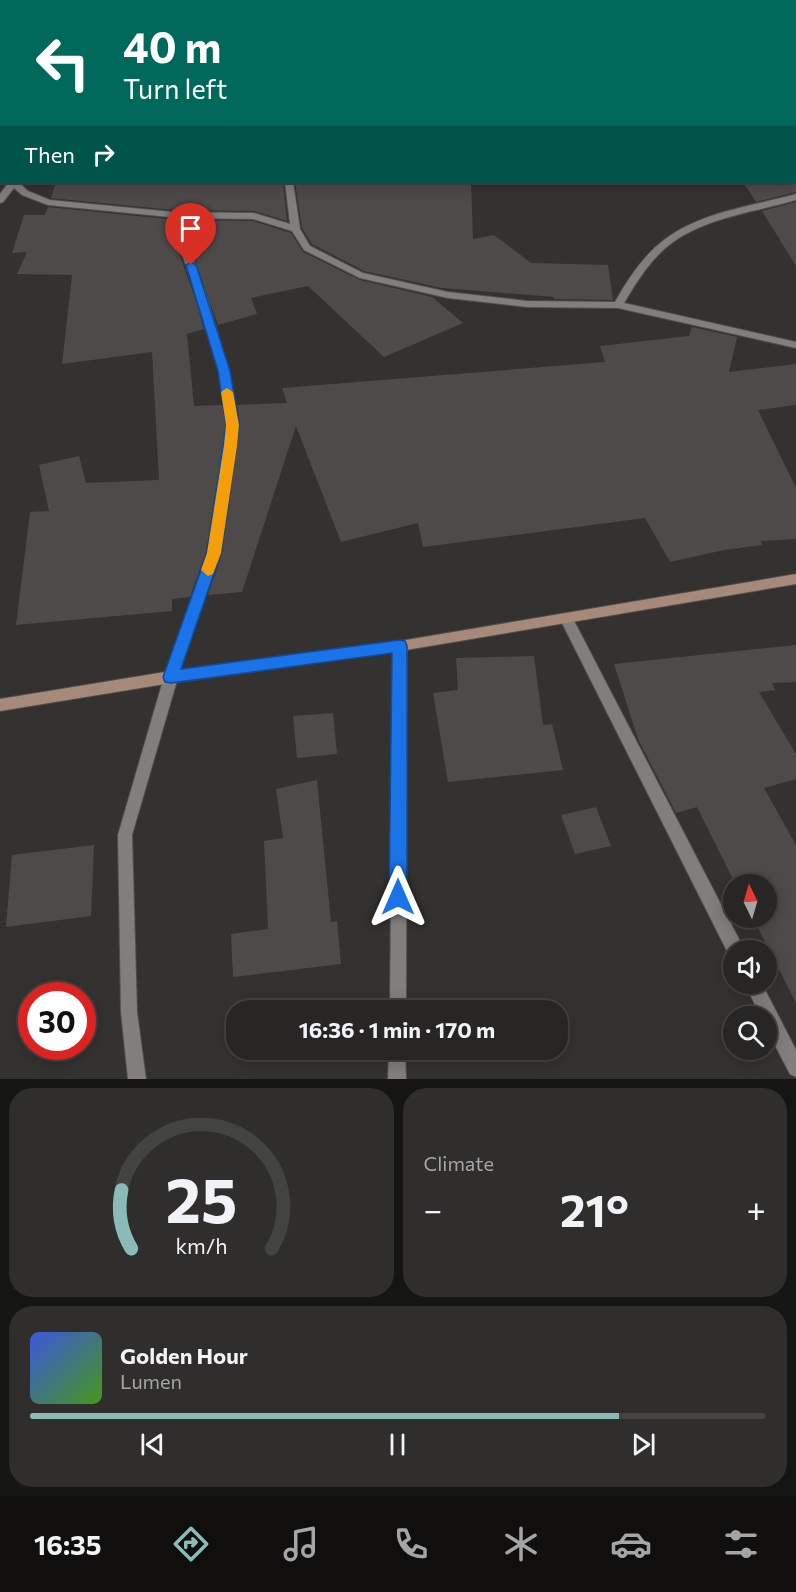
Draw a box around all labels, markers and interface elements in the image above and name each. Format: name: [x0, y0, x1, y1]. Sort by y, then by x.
text: 40 m: [123, 20, 221, 72]
icon: left: [24, 24, 102, 102]
text: Turn left: [123, 72, 227, 105]
icon: right: [87, 138, 120, 171]
text: Then: [24, 141, 75, 168]
pin: [165, 203, 216, 265]
icon: arrive: [174, 212, 207, 245]
position arrow: [366, 865, 430, 929]
north arrow: [723, 874, 777, 928]
map controls: [723, 874, 777, 1060]
button: sound: [723, 940, 777, 994]
speed limit sign: 30: [18, 982, 96, 1060]
button: search: [723, 1006, 777, 1060]
text: 16:36 · 1 min · 170 m: [299, 1016, 495, 1043]
text: Climate: [424, 1151, 494, 1175]
text: 25: [165, 1160, 237, 1236]
text: 21°: [560, 1181, 629, 1236]
text: −: [424, 1188, 442, 1229]
text: +: [747, 1188, 766, 1229]
text: km/h: [175, 1233, 227, 1259]
text: Golden Hour: [120, 1342, 248, 1369]
text: Lumen: [120, 1369, 182, 1393]
icon: previous: [136, 1428, 169, 1461]
icon: pause: [381, 1428, 414, 1461]
icon: next: [627, 1428, 660, 1461]
icon: directions: [170, 1523, 212, 1565]
icon: music: [280, 1523, 322, 1565]
icon: phone: [390, 1523, 432, 1565]
icon: climate: [500, 1523, 542, 1565]
icon: car: [610, 1523, 652, 1565]
icon: filters: [720, 1523, 762, 1565]
text: 16:35: [34, 1528, 102, 1561]

